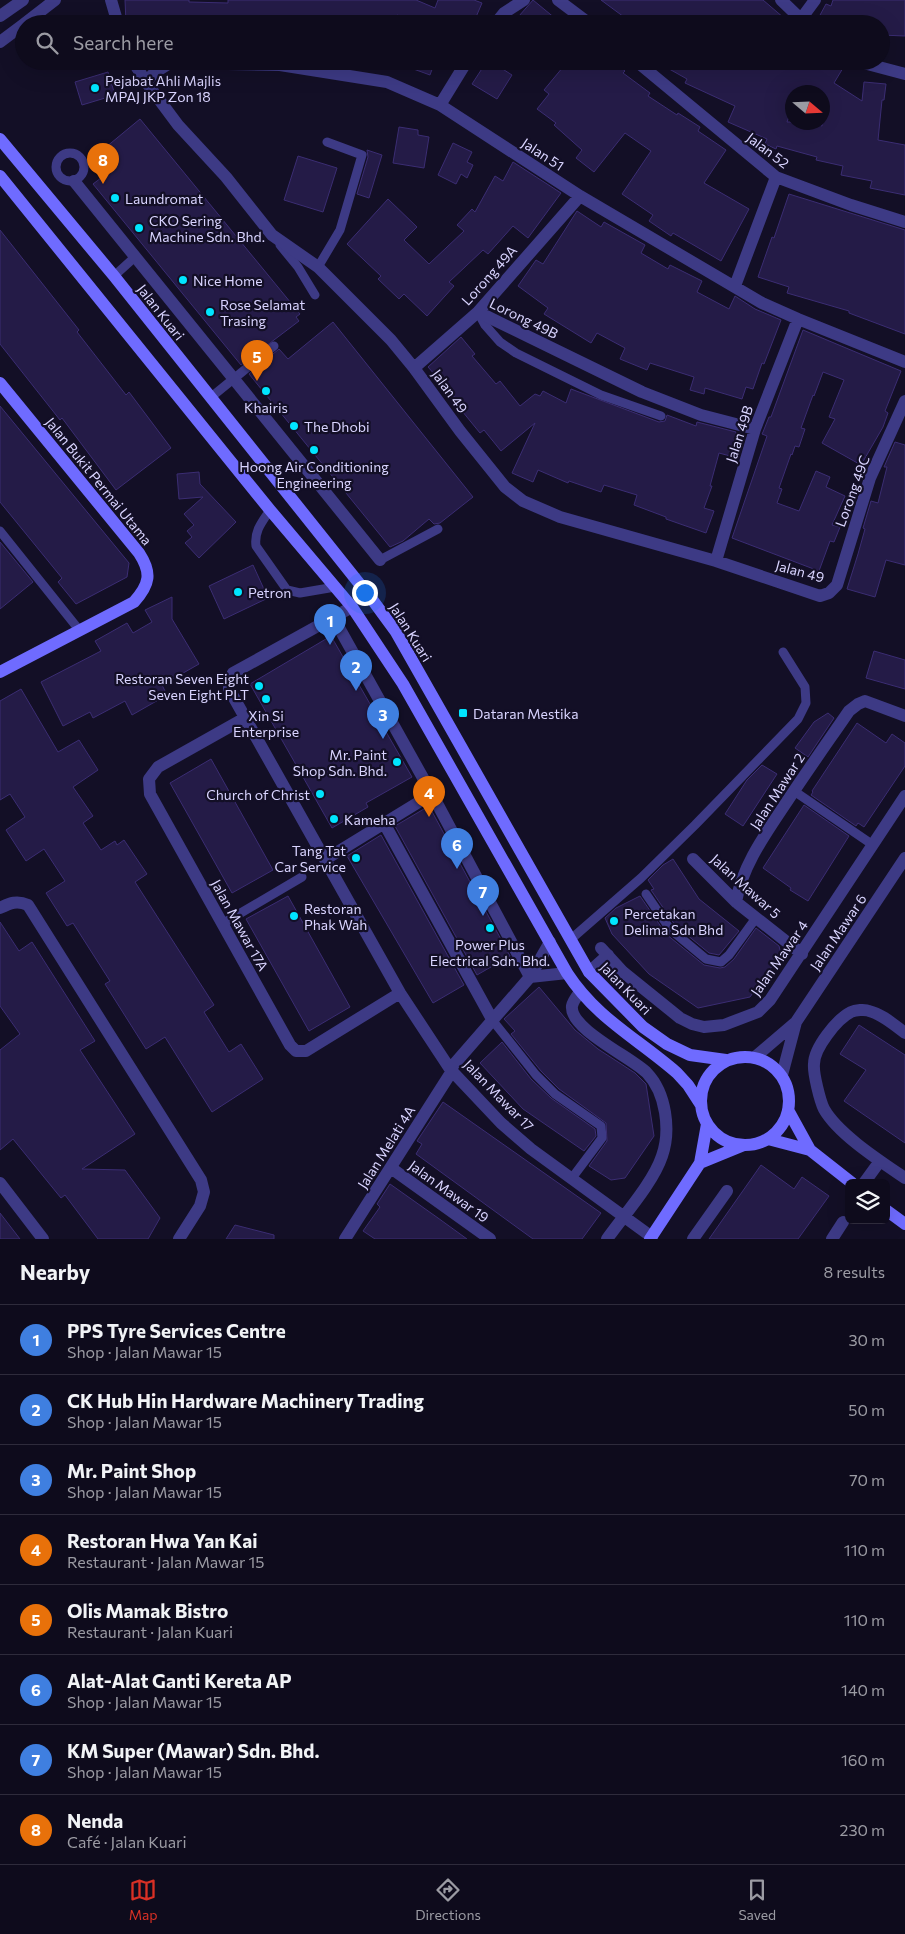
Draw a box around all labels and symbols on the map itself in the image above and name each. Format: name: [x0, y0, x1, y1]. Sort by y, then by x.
place label: Pejabat Ahli Majlis MPAJ JKP Zon 18: [105, 72, 221, 105]
marker: Pejabat Ahli Majlis MPAJ JKP Zon 18: [89, 82, 101, 94]
north arrow: [785, 85, 830, 130]
street label: Jalan 52: [743, 129, 793, 172]
street label: Jalan 51: [519, 134, 567, 174]
pin: 8: [87, 143, 119, 184]
place label: Laundromat: [125, 190, 204, 207]
marker: Laundromat: [109, 192, 121, 204]
place label: CKO Sering Machine Sdn. Bhd.: [149, 212, 265, 245]
marker: CKO Sering Machine Sdn. Bhd.: [133, 222, 145, 234]
street label: Lorong 49A: [458, 241, 521, 308]
place label: Nice Home: [193, 272, 263, 289]
marker: Nice Home: [177, 274, 189, 286]
street label: Jalan Kuari: [134, 281, 188, 343]
street label: Lorong 49B: [487, 294, 561, 342]
place label: Rose Selamat Trasing: [220, 296, 306, 329]
marker: Rose Selamat Trasing: [204, 306, 216, 318]
pin: 5: [241, 340, 273, 381]
street label: Jalan 49: [428, 366, 472, 416]
marker: Khairis: [260, 385, 272, 397]
place label: Khairis: [244, 399, 288, 416]
street label: Jalan 49B: [722, 403, 756, 465]
street label: Jalan Bukit Permai Utama: [42, 414, 156, 548]
place label: The Dhobi: [304, 418, 370, 435]
marker: The Dhobi: [288, 420, 300, 432]
marker: Hoong Air Conditioning Engineering: [308, 444, 320, 456]
street label: Lorong 49C: [831, 453, 873, 529]
place label: Hoong Air Conditioning Engineering: [239, 458, 389, 491]
street label: Jalan 49: [774, 556, 826, 586]
your location: [352, 580, 378, 606]
place label: Petron: [248, 584, 291, 601]
marker: Petron: [232, 586, 244, 598]
street label: Jalan Kuari: [386, 599, 436, 665]
pin: 1: [314, 604, 346, 645]
pin: 2: [340, 650, 372, 691]
place label: Restoran Seven Eight Seven Eight PLT: [115, 670, 249, 703]
marker: Restoran Seven Eight Seven Eight PLT: [253, 680, 265, 692]
marker: Xin Si Enterprise: [260, 693, 272, 705]
pin: 3: [367, 698, 399, 739]
place label: Dataran Mestika: [473, 705, 579, 722]
place label: Xin Si Enterprise: [233, 707, 299, 740]
marker: Dataran Mestika: [457, 707, 469, 719]
place label: Mr. Paint Shop Sdn. Bhd.: [293, 746, 387, 779]
street label: Jalan Mawar 2: [746, 749, 808, 832]
marker: Mr. Paint Shop Sdn. Bhd.: [391, 756, 403, 768]
pin: 4: [413, 776, 445, 817]
place label: Church of Christ: [206, 786, 310, 803]
marker: Church of Christ: [314, 788, 326, 800]
place label: Kameha: [344, 811, 396, 828]
marker: Kameha: [328, 813, 340, 825]
pin: 6: [441, 828, 473, 869]
place label: Tang Tat Car Service: [275, 842, 346, 875]
street label: Jalan Mawar 5: [708, 850, 784, 922]
marker: Tang Tat Car Service: [350, 852, 362, 864]
pin: 7: [467, 875, 499, 916]
street label: Jalan Mawar 17A: [208, 876, 272, 974]
street label: Jalan Mawar 6: [806, 891, 870, 973]
place label: Restoran Phak Wah: [304, 900, 367, 933]
place label: Percetakan Delima Sdn Bhd: [624, 905, 723, 938]
marker: Restoran Phak Wah: [288, 910, 300, 922]
marker: Percetakan Delima Sdn Bhd: [608, 915, 620, 927]
street label: Jalan Mawar 4: [747, 916, 812, 999]
marker: Power Plus Electrical Sdn. Bhd.: [484, 922, 496, 934]
place label: Power Plus Electrical Sdn. Bhd.: [430, 936, 550, 969]
street label: Jalan Kuari: [597, 958, 655, 1018]
street label: Jalan Mawar 17: [460, 1055, 538, 1135]
street label: Jalan Melati 4A: [354, 1102, 418, 1192]
street label: Jalan Mawar 19: [406, 1156, 492, 1226]

